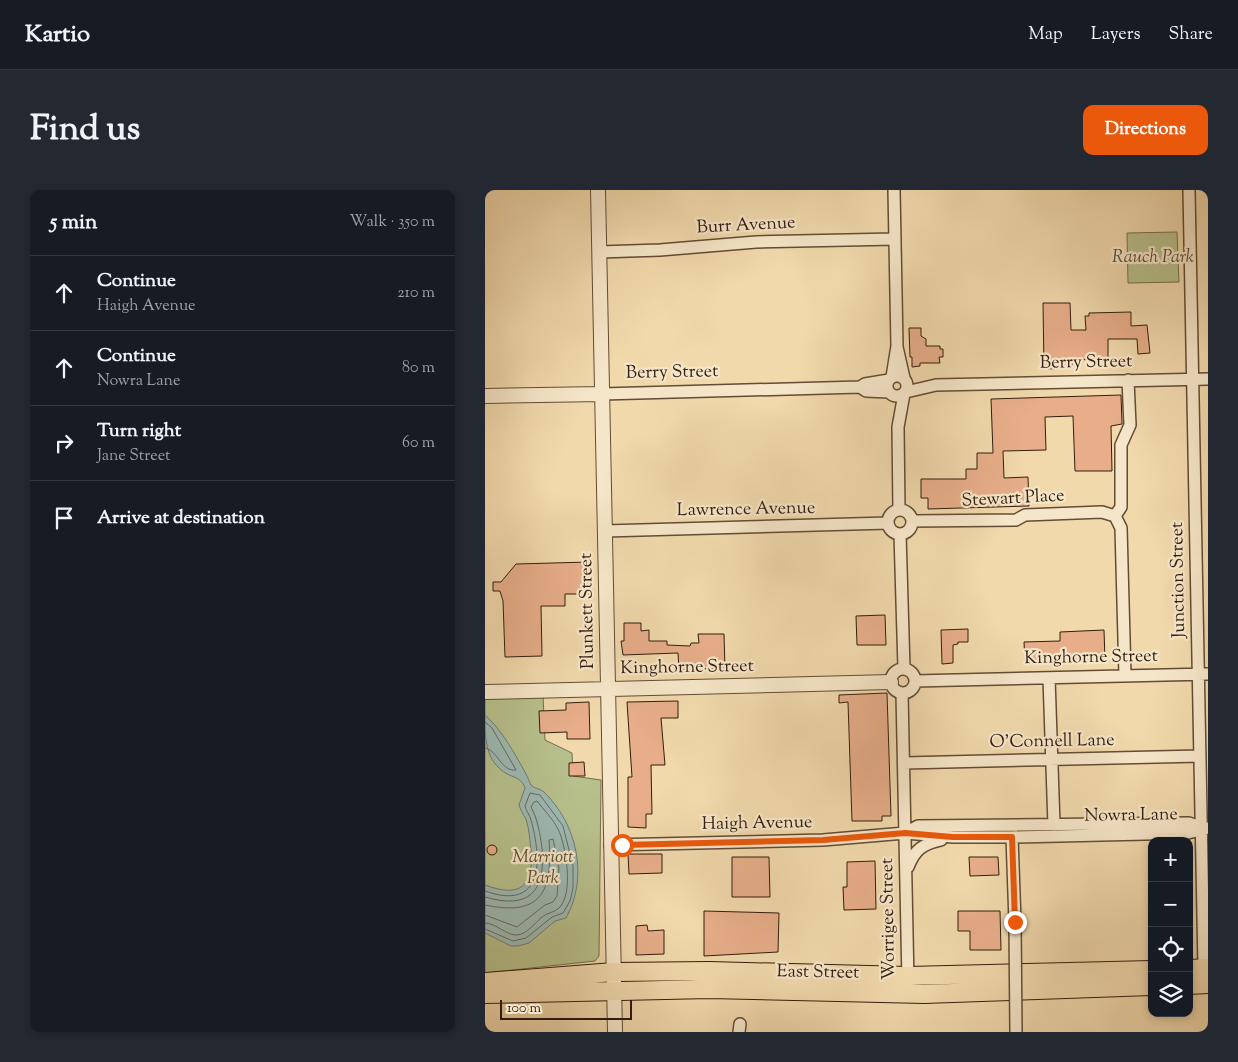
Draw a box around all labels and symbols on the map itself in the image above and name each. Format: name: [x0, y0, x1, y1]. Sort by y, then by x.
street label: Burr Avenue: [696, 210, 796, 242]
park label: Rauch Park: [1112, 245, 1194, 271]
street label: Berry Street: [1040, 349, 1132, 377]
street label: Berry Street: [626, 359, 718, 387]
street label: Stewart Place: [961, 483, 1065, 515]
street label: Lawrence Avenue: [677, 496, 815, 524]
street label: Junction Street: [1165, 522, 1193, 639]
street label: Plunkett Street: [574, 553, 602, 669]
street label: Kinghorne Street: [1024, 644, 1158, 672]
street label: Kinghorne Street: [620, 654, 754, 682]
street label: O'Connell Lane: [989, 728, 1115, 756]
street label: Nowra Lane: [1084, 802, 1178, 830]
street label: Haigh Avenue: [701, 810, 813, 838]
route start: [611, 834, 634, 857]
park label: Marriott Park: [512, 845, 574, 892]
street label: Worrigee Street: [875, 858, 903, 980]
route end: [1004, 911, 1027, 934]
street label: East Street: [776, 959, 860, 987]
scale bar: [500, 997, 633, 1020]

